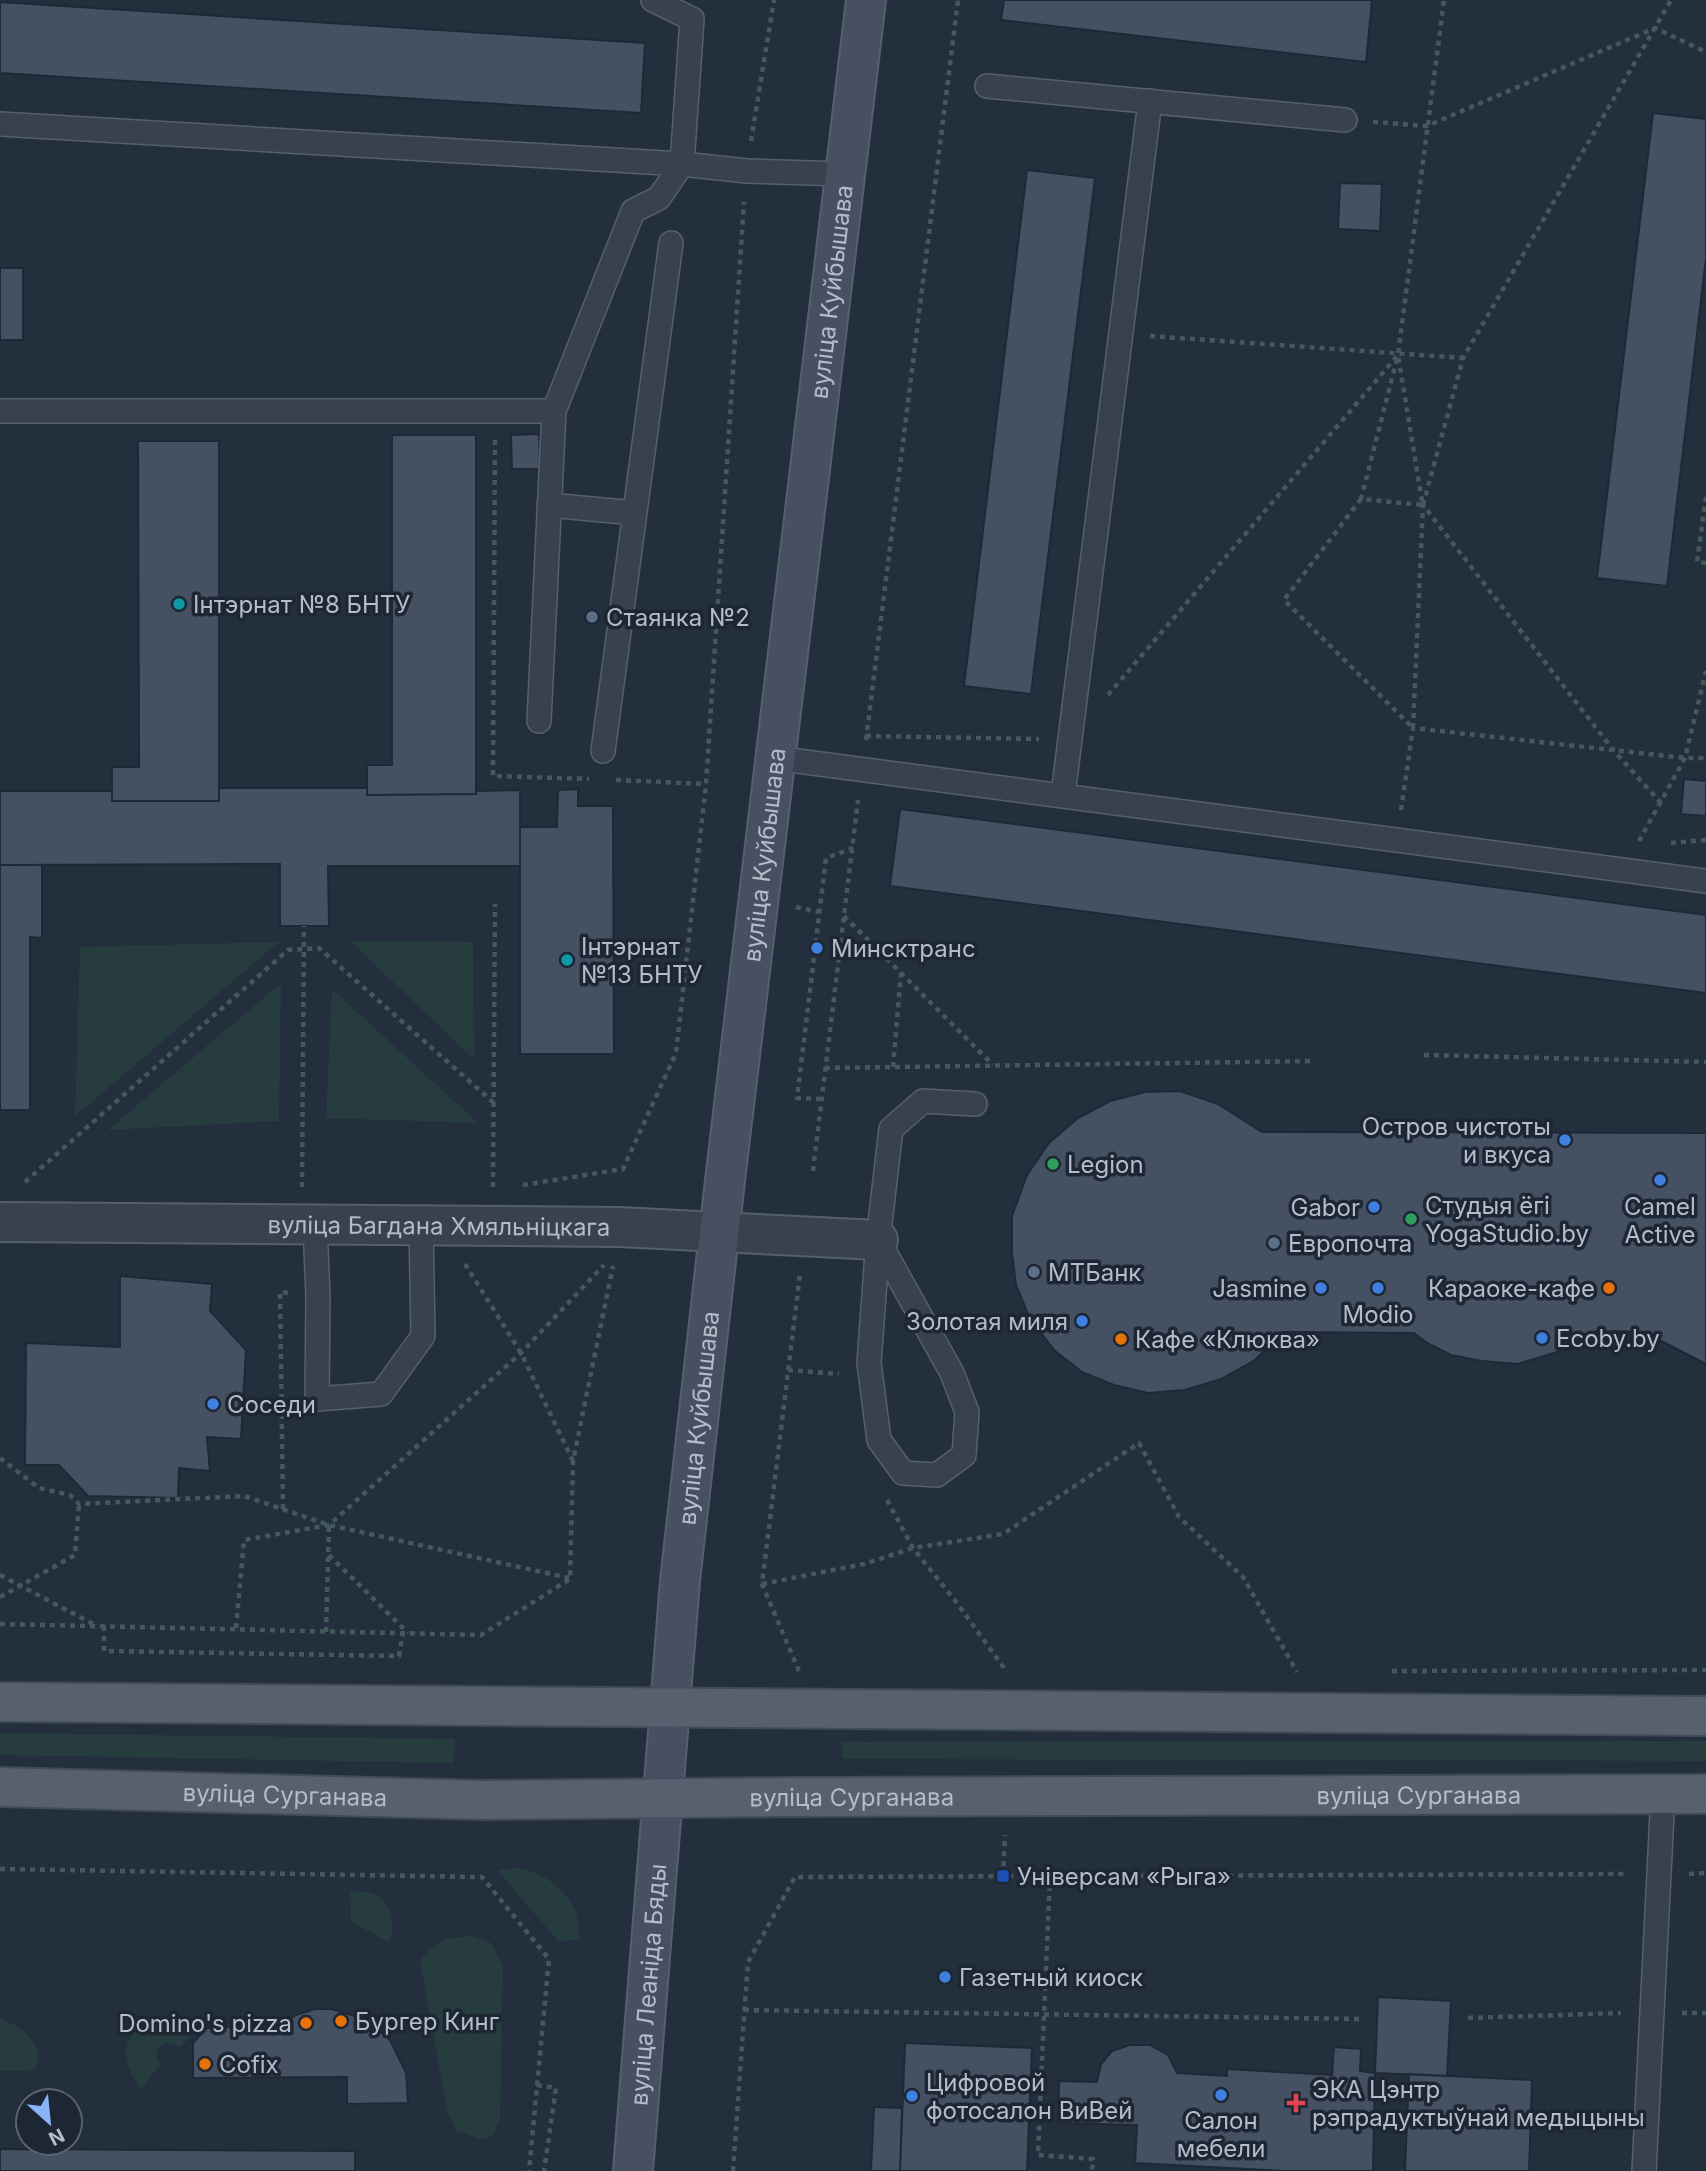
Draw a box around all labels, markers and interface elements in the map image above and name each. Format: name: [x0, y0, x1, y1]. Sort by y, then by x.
street label: вуліца Куйбышава: [804, 183, 858, 400]
place label: Інтэрнат №8 БНТУ: [193, 590, 410, 619]
marker: Інтэрнат №8 БНТУ: [171, 596, 187, 612]
place label: Стаянка №2: [606, 603, 750, 632]
marker: Стаянка №2: [584, 609, 600, 625]
street label: вуліца Куйбышава: [737, 746, 791, 963]
place label: Інтэрнат №13 БНТУ: [581, 932, 702, 989]
place label: Минсктранс: [831, 934, 976, 963]
marker: Минсктранс: [809, 940, 825, 956]
marker: Інтэрнат №13 БНТУ: [559, 952, 575, 968]
place label: Остров чистоты и вкуса: [1362, 1112, 1551, 1169]
marker: Остров чистоты и вкуса: [1557, 1132, 1573, 1148]
place label: Legion: [1067, 1150, 1144, 1179]
marker: Legion: [1045, 1156, 1061, 1172]
marker: Camel Active: [1652, 1172, 1668, 1188]
place label: Студыя ёгі YogaStudio.by: [1425, 1191, 1589, 1248]
place label: Camel Active: [1624, 1192, 1696, 1249]
place label: Gabor: [1290, 1193, 1360, 1222]
marker: Gabor: [1366, 1199, 1382, 1215]
street label: вуліца Багдана Хмяльніцкага: [267, 1210, 611, 1241]
marker: Студыя ёгі YogaStudio.by: [1403, 1211, 1419, 1227]
place label: Европочта: [1288, 1229, 1412, 1258]
marker: Европочта: [1266, 1235, 1282, 1251]
place label: МТБанк: [1048, 1258, 1141, 1287]
marker: МТБанк: [1026, 1264, 1042, 1280]
place label: Jasmine: [1212, 1274, 1307, 1303]
place label: Караоке-кафе: [1428, 1274, 1595, 1303]
marker: Jasmine: [1313, 1280, 1329, 1296]
marker: Modio: [1370, 1280, 1386, 1296]
marker: Караоке-кафе: [1601, 1280, 1617, 1296]
place label: Modio: [1343, 1300, 1413, 1329]
place label: Золотая миля: [906, 1307, 1068, 1336]
street label: вуліца Куйбышава: [672, 1309, 725, 1526]
marker: Золотая миля: [1074, 1313, 1090, 1329]
place label: Ecoby.by: [1556, 1324, 1660, 1353]
place label: Кафе «Клюква»: [1135, 1325, 1320, 1354]
marker: Ecoby.by: [1534, 1330, 1550, 1346]
marker: Кафе «Клюква»: [1113, 1331, 1129, 1347]
place label: Соседи: [227, 1390, 316, 1419]
marker: Соседи: [205, 1396, 221, 1412]
street label: вуліца Сурганава: [182, 1777, 388, 1812]
street label: вуліца Сурганава: [1316, 1780, 1521, 1810]
street label: вуліца Сурганава: [749, 1782, 954, 1812]
street label: вуліца Леаніда Бяды: [624, 1862, 672, 2107]
place label: Універсам «Рыга»: [1017, 1862, 1231, 1891]
marker: Універсам «Рыга»: [995, 1868, 1011, 1884]
place label: Газетный киоск: [959, 1963, 1143, 1992]
marker: Газетный киоск: [937, 1969, 953, 1985]
place label: Бургер Кинг: [355, 2007, 499, 2036]
place label: Domino's pizza: [118, 2009, 292, 2038]
marker: Бургер Кинг: [333, 2013, 349, 2029]
marker: Domino's pizza: [298, 2015, 314, 2031]
place label: Cofix: [219, 2050, 279, 2079]
marker: Cofix: [197, 2056, 213, 2072]
place label: Цифровой фотосалон ВиВей: [926, 2068, 1132, 2125]
place label: ЭКА Цэнтр рэпрадуктыўнай медыцыны: [1312, 2075, 1645, 2132]
north arrow: [14, 2087, 84, 2157]
marker: Салон мебели: [1213, 2087, 1229, 2103]
marker: Цифровой фотосалон ВиВей: [904, 2088, 920, 2104]
marker: ЭКА Цэнтр рэпрадуктыўнай медыцыны: [1286, 2093, 1306, 2113]
place label: Салон мебели: [1177, 2106, 1265, 2163]
text: N: [45, 2123, 68, 2150]

